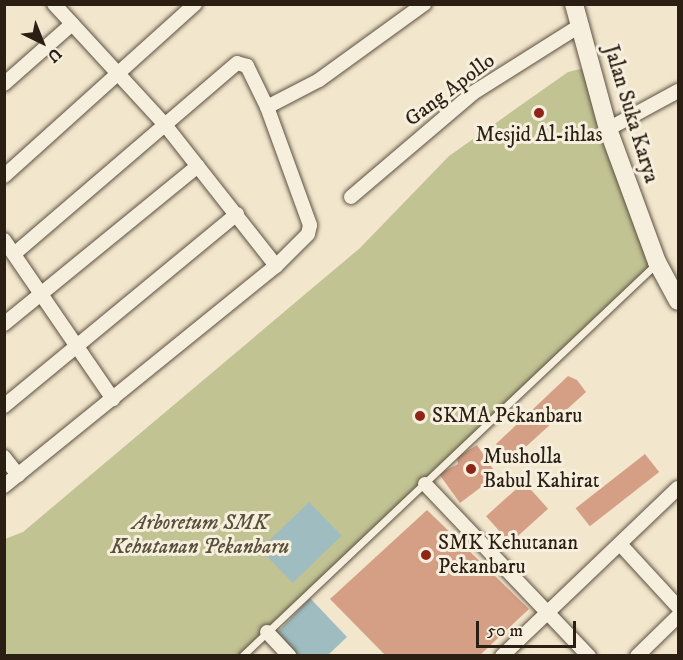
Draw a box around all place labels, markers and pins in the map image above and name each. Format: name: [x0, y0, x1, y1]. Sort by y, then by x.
marker: Mesjid Al-ihlas: [532, 106, 546, 120]
place label: Mesjid Al-ihlas: [476, 122, 602, 148]
place label: SKMA Pekanbaru: [432, 403, 582, 429]
marker: SKMA Pekanbaru: [413, 409, 427, 423]
place label: Musholla Babul Kahirat: [483, 444, 600, 494]
marker: Musholla Babul Kahirat: [464, 462, 478, 476]
place label: SMK Kehutanan Pekanbaru: [438, 530, 578, 580]
marker: SMK Kehutanan Pekanbaru: [419, 548, 433, 562]

